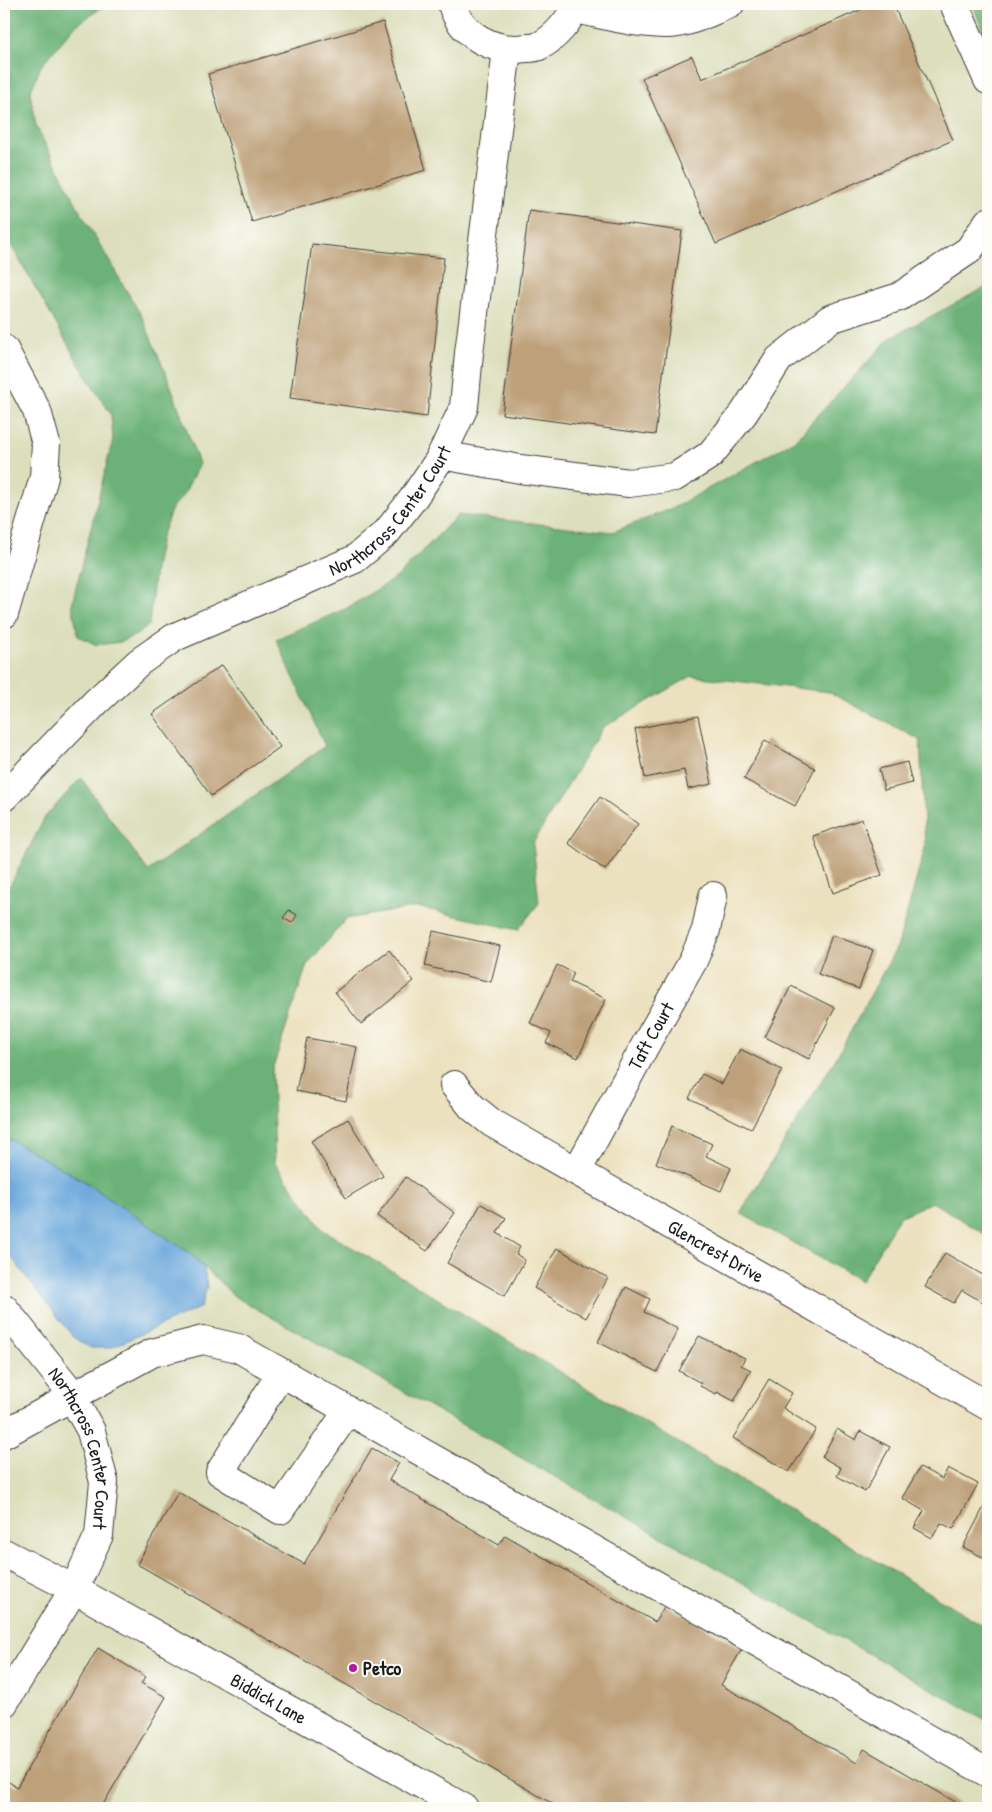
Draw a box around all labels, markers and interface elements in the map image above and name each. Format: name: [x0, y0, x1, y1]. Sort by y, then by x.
street label: Northcross Center Court: [325, 441, 457, 582]
street label: Taft Court: [621, 997, 680, 1074]
street label: Glencrest Drive: [663, 1213, 769, 1289]
street label: Northcross Center Court: [43, 1361, 117, 1531]
place label: Petco: [363, 1655, 402, 1681]
marker: Petco: [347, 1662, 359, 1674]
street label: Biddick Lane: [226, 1667, 312, 1730]

